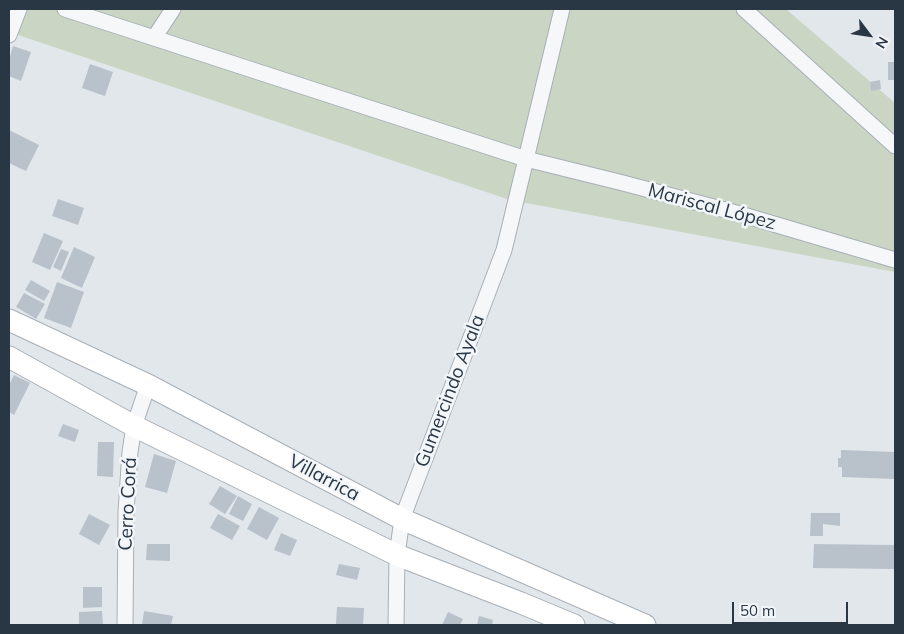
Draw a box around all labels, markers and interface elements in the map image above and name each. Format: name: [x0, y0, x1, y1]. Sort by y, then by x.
north arrow: [844, 10, 894, 60]
text: N: [871, 34, 892, 52]
street label: Mariscal López: [646, 179, 778, 235]
street label: Gumercindo Ayala: [410, 311, 490, 471]
street label: Villarrica: [285, 450, 363, 506]
street label: Cerro Corá: [114, 457, 142, 551]
scale bar: [734, 592, 850, 624]
text: 50 m: [740, 601, 775, 620]

